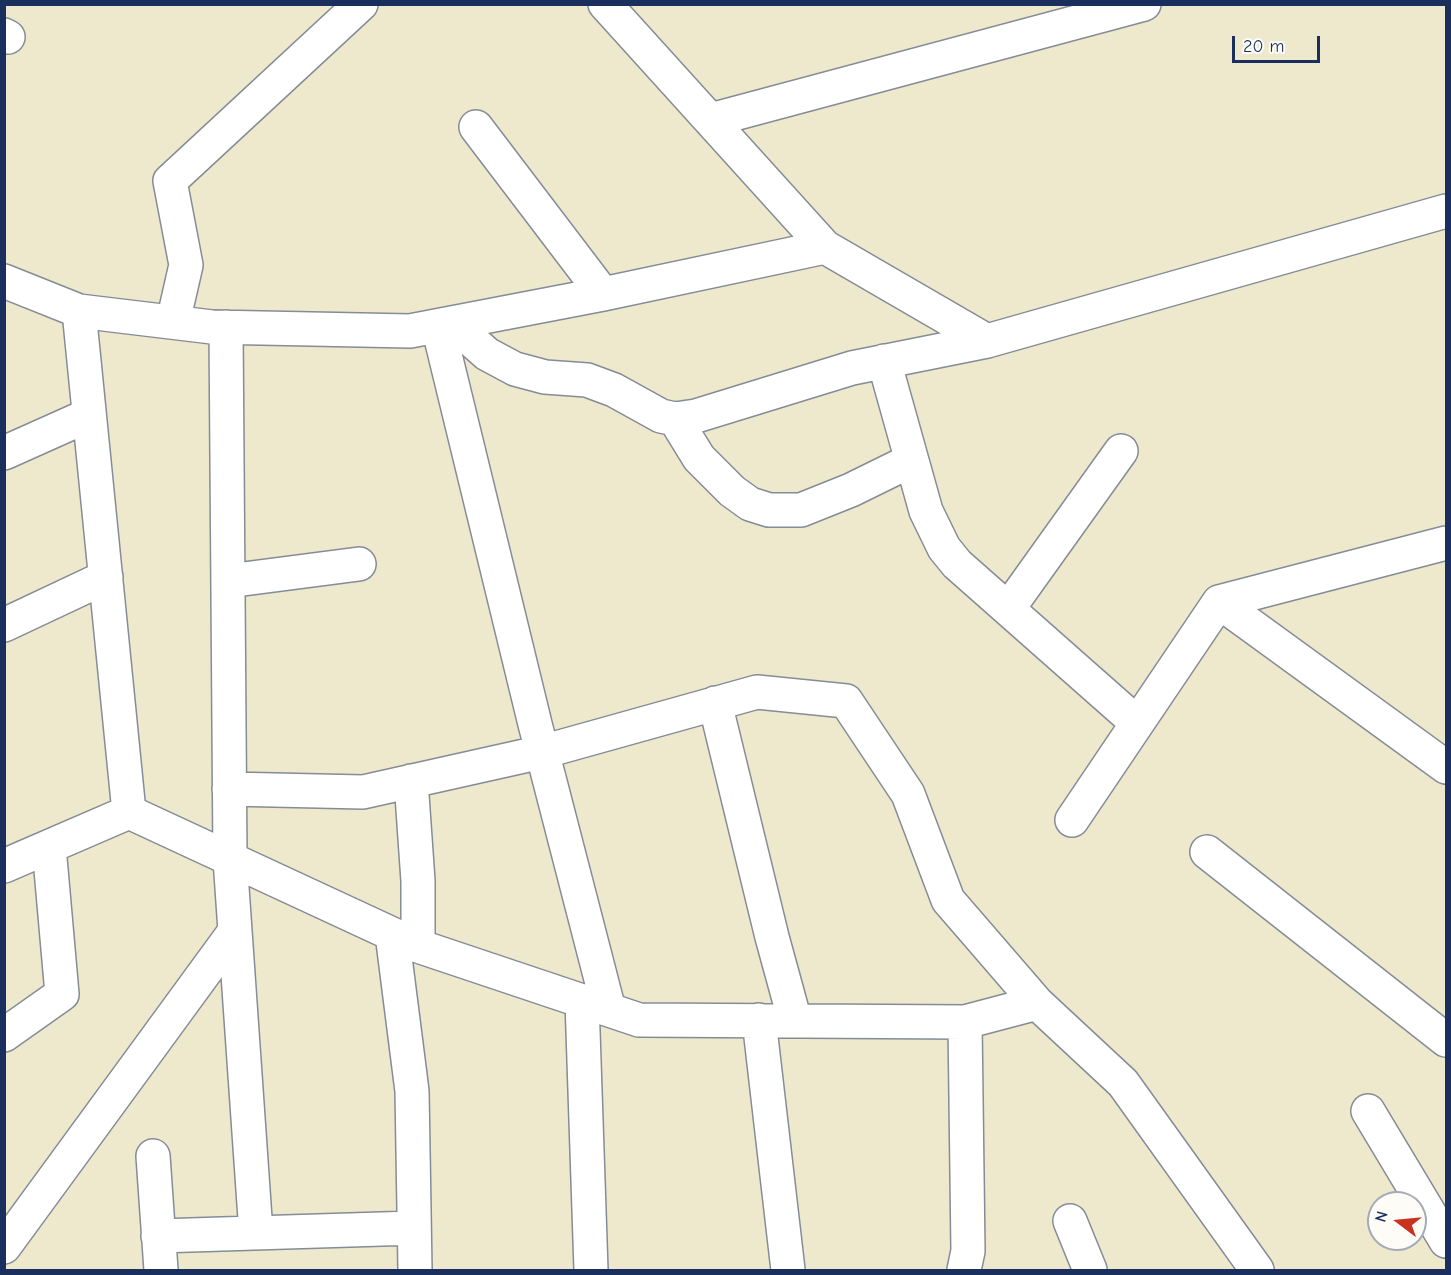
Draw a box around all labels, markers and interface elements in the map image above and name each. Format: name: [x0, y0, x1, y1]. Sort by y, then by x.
scale bar: [1235, 24, 1324, 62]
text: 20 m: [1243, 36, 1284, 57]
north arrow: [1367, 1191, 1427, 1251]
text: N: [1372, 1209, 1392, 1224]

